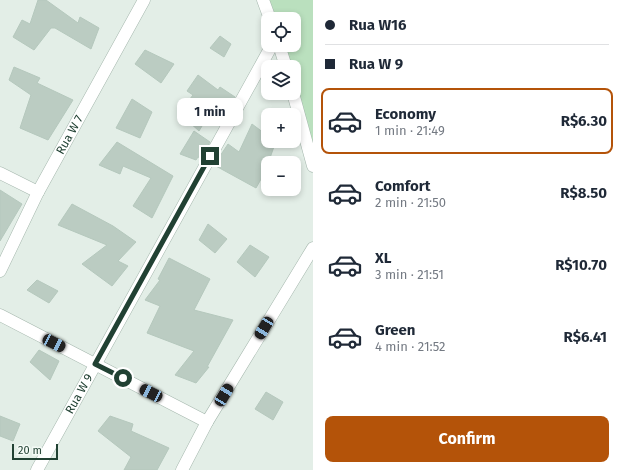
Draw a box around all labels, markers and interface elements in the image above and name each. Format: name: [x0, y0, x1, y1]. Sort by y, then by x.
map controls: [261, 12, 301, 196]
button: locate: [261, 12, 301, 52]
text: Rua W16: [349, 16, 406, 34]
text: Rua W 9: [349, 55, 403, 73]
button: layers: [261, 60, 301, 100]
callout: 1 min: [177, 98, 243, 126]
icon: car: [327, 103, 363, 139]
text: 1 min: [194, 104, 226, 119]
text: Economy: [375, 105, 436, 123]
button: +: [261, 108, 301, 148]
text: R$6.30: [561, 112, 607, 130]
street label: Rua W 7: [53, 113, 86, 157]
text: 1 min · 21:49: [375, 123, 445, 138]
route end: [201, 147, 219, 165]
button: −: [261, 156, 301, 196]
icon: car: [327, 175, 363, 211]
text: Comfort: [375, 177, 431, 195]
text: R$8.50: [560, 184, 607, 202]
text: 2 min · 21:50: [375, 195, 446, 210]
icon: car: [327, 247, 363, 283]
text: XL: [375, 249, 391, 267]
text: R$10.70: [555, 256, 607, 274]
text: 3 min · 21:51: [375, 267, 444, 282]
car: [253, 315, 275, 341]
icon: car: [327, 319, 363, 355]
text: Green: [375, 321, 415, 339]
text: R$6.41: [564, 328, 607, 346]
car: [41, 332, 67, 354]
text: 4 min · 21:52: [375, 339, 446, 354]
route start: [114, 369, 132, 387]
street label: Rua W 9: [62, 371, 96, 416]
car: [138, 382, 164, 404]
car: [213, 382, 235, 408]
button: Confirm: [325, 416, 609, 462]
scale bar: [12, 442, 58, 461]
text: 20 m: [18, 444, 42, 457]

